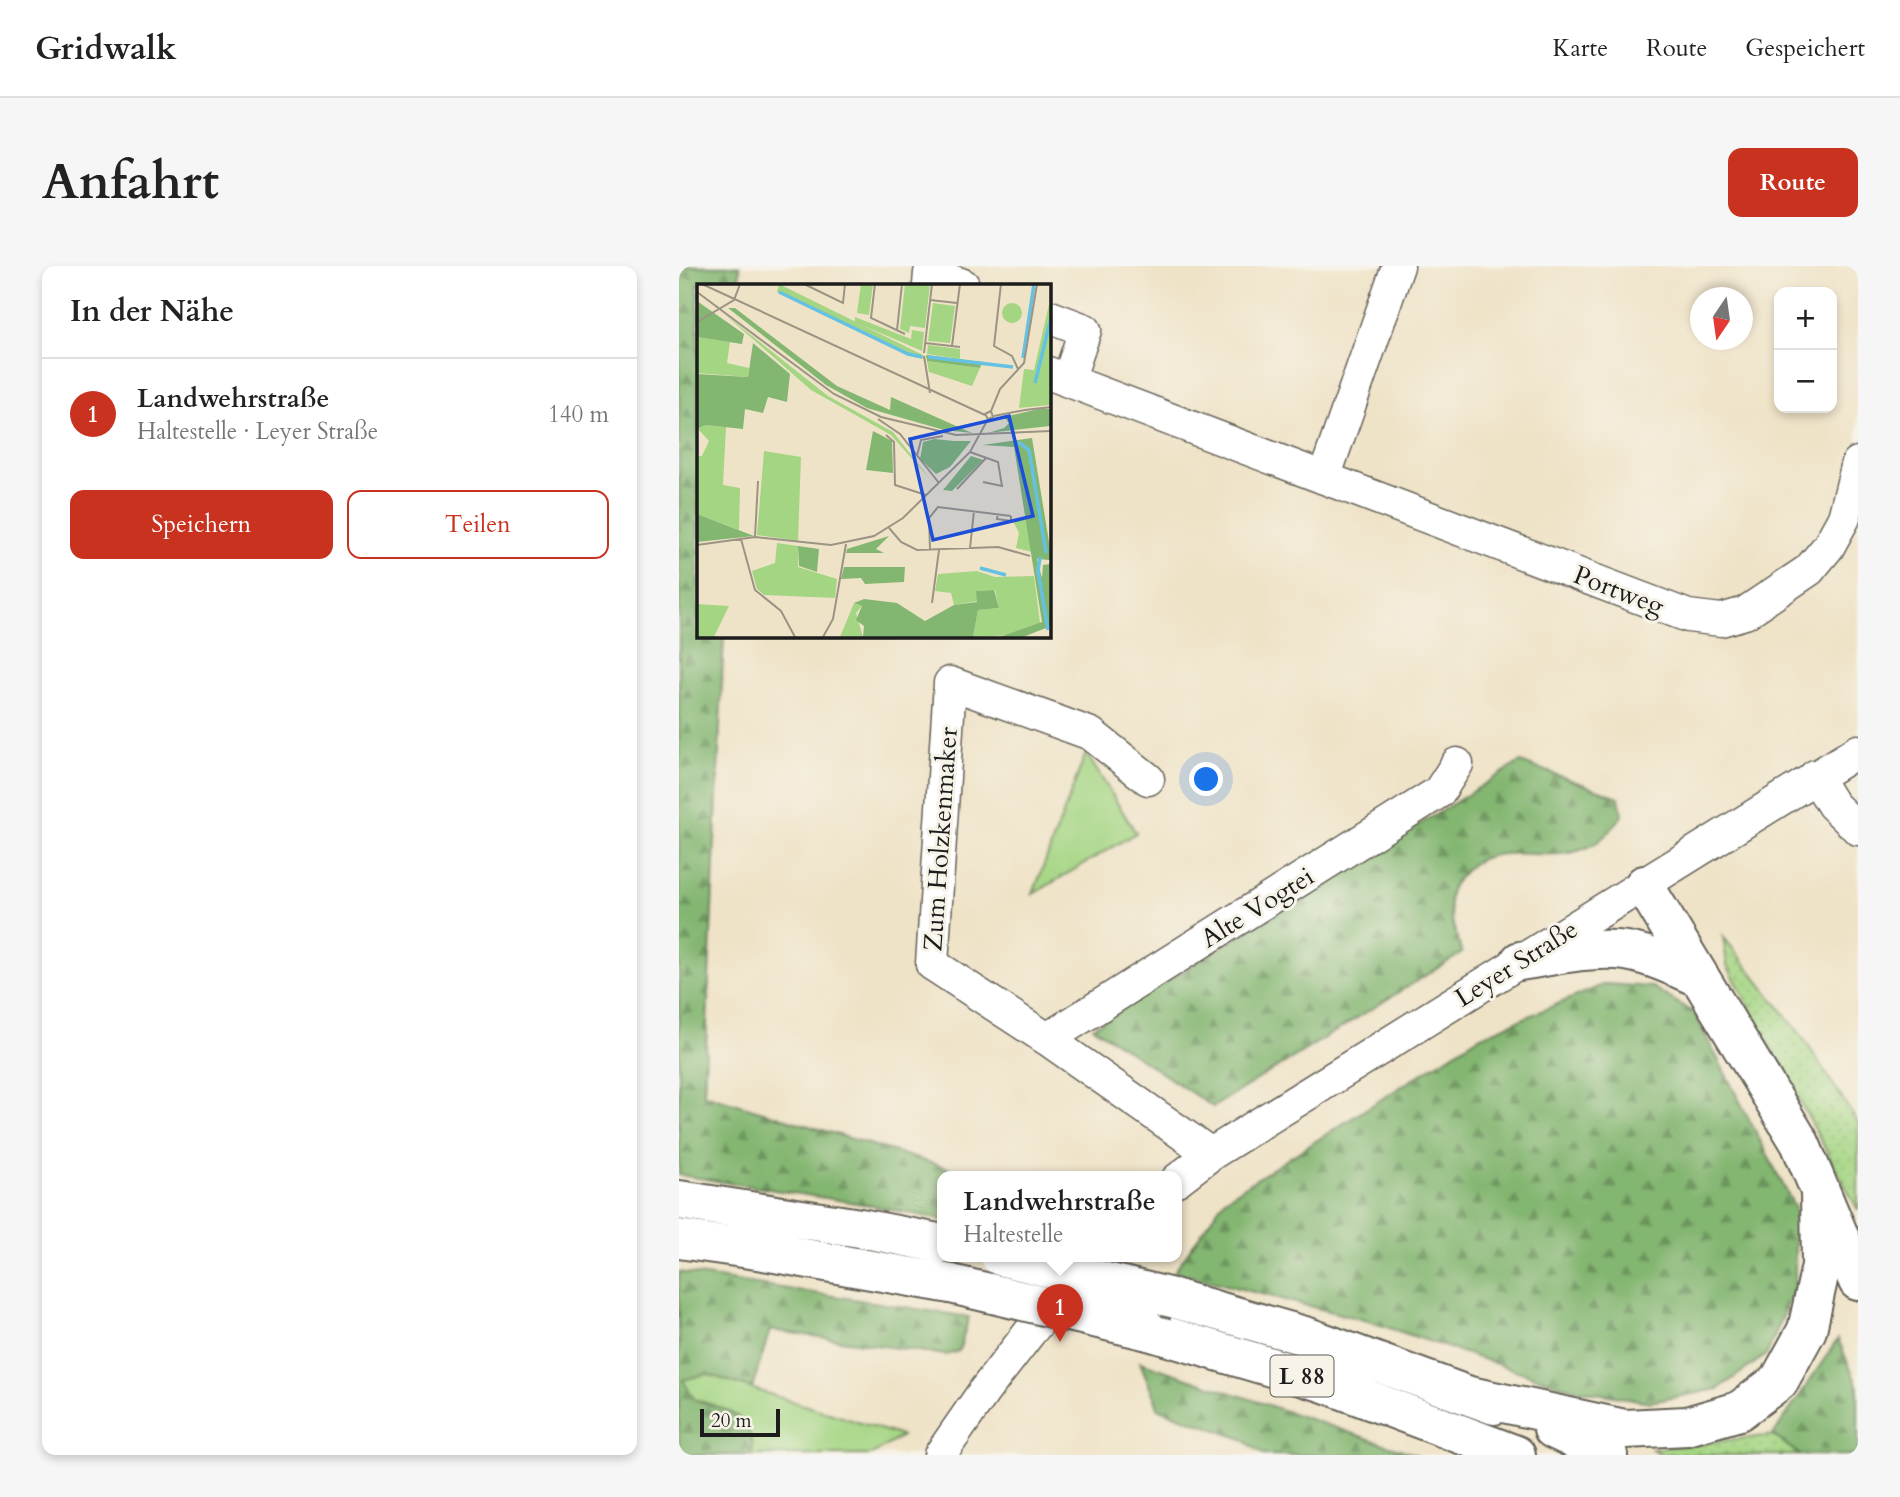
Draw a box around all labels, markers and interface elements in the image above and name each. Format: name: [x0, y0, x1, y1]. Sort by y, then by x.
text: Gridwalk: [35, 26, 177, 71]
text: Karte: [1553, 32, 1608, 65]
text: Route: [1646, 32, 1707, 65]
text: Gespeichert: [1745, 32, 1865, 65]
button: Route: [1728, 148, 1858, 217]
text: Anfahrt: [42, 149, 219, 216]
inset map: [697, 284, 1050, 637]
north arrow: [1690, 287, 1753, 350]
map controls: [1774, 287, 1837, 413]
button: +: [1774, 287, 1837, 350]
text: In der Nähe: [70, 291, 234, 332]
button: −: [1774, 350, 1837, 413]
text: Landwehrstraße: [137, 381, 329, 416]
text: 1: [87, 399, 99, 430]
text: 140 m: [548, 399, 609, 430]
text: Haltestelle · Leyer Straße: [137, 416, 378, 447]
button: Speichern: [70, 490, 333, 559]
button: Teilen: [347, 490, 609, 559]
street label: Portweg: [1569, 557, 1670, 624]
street label: Zum Holzkenmaker: [915, 725, 966, 952]
your location: [1189, 762, 1223, 796]
street label: Alte Vogtei: [1194, 859, 1320, 956]
street label: Leyer Straße: [1448, 912, 1584, 1015]
popup: [937, 1171, 1182, 1262]
text: Landwehrstraße: [963, 1184, 1156, 1219]
text: Haltestelle: [963, 1219, 1064, 1250]
pin: 1: [1037, 1284, 1083, 1342]
road number: L 88: [1271, 1356, 1333, 1396]
scale bar: [700, 1406, 781, 1438]
text: 20 m: [711, 1408, 752, 1434]

